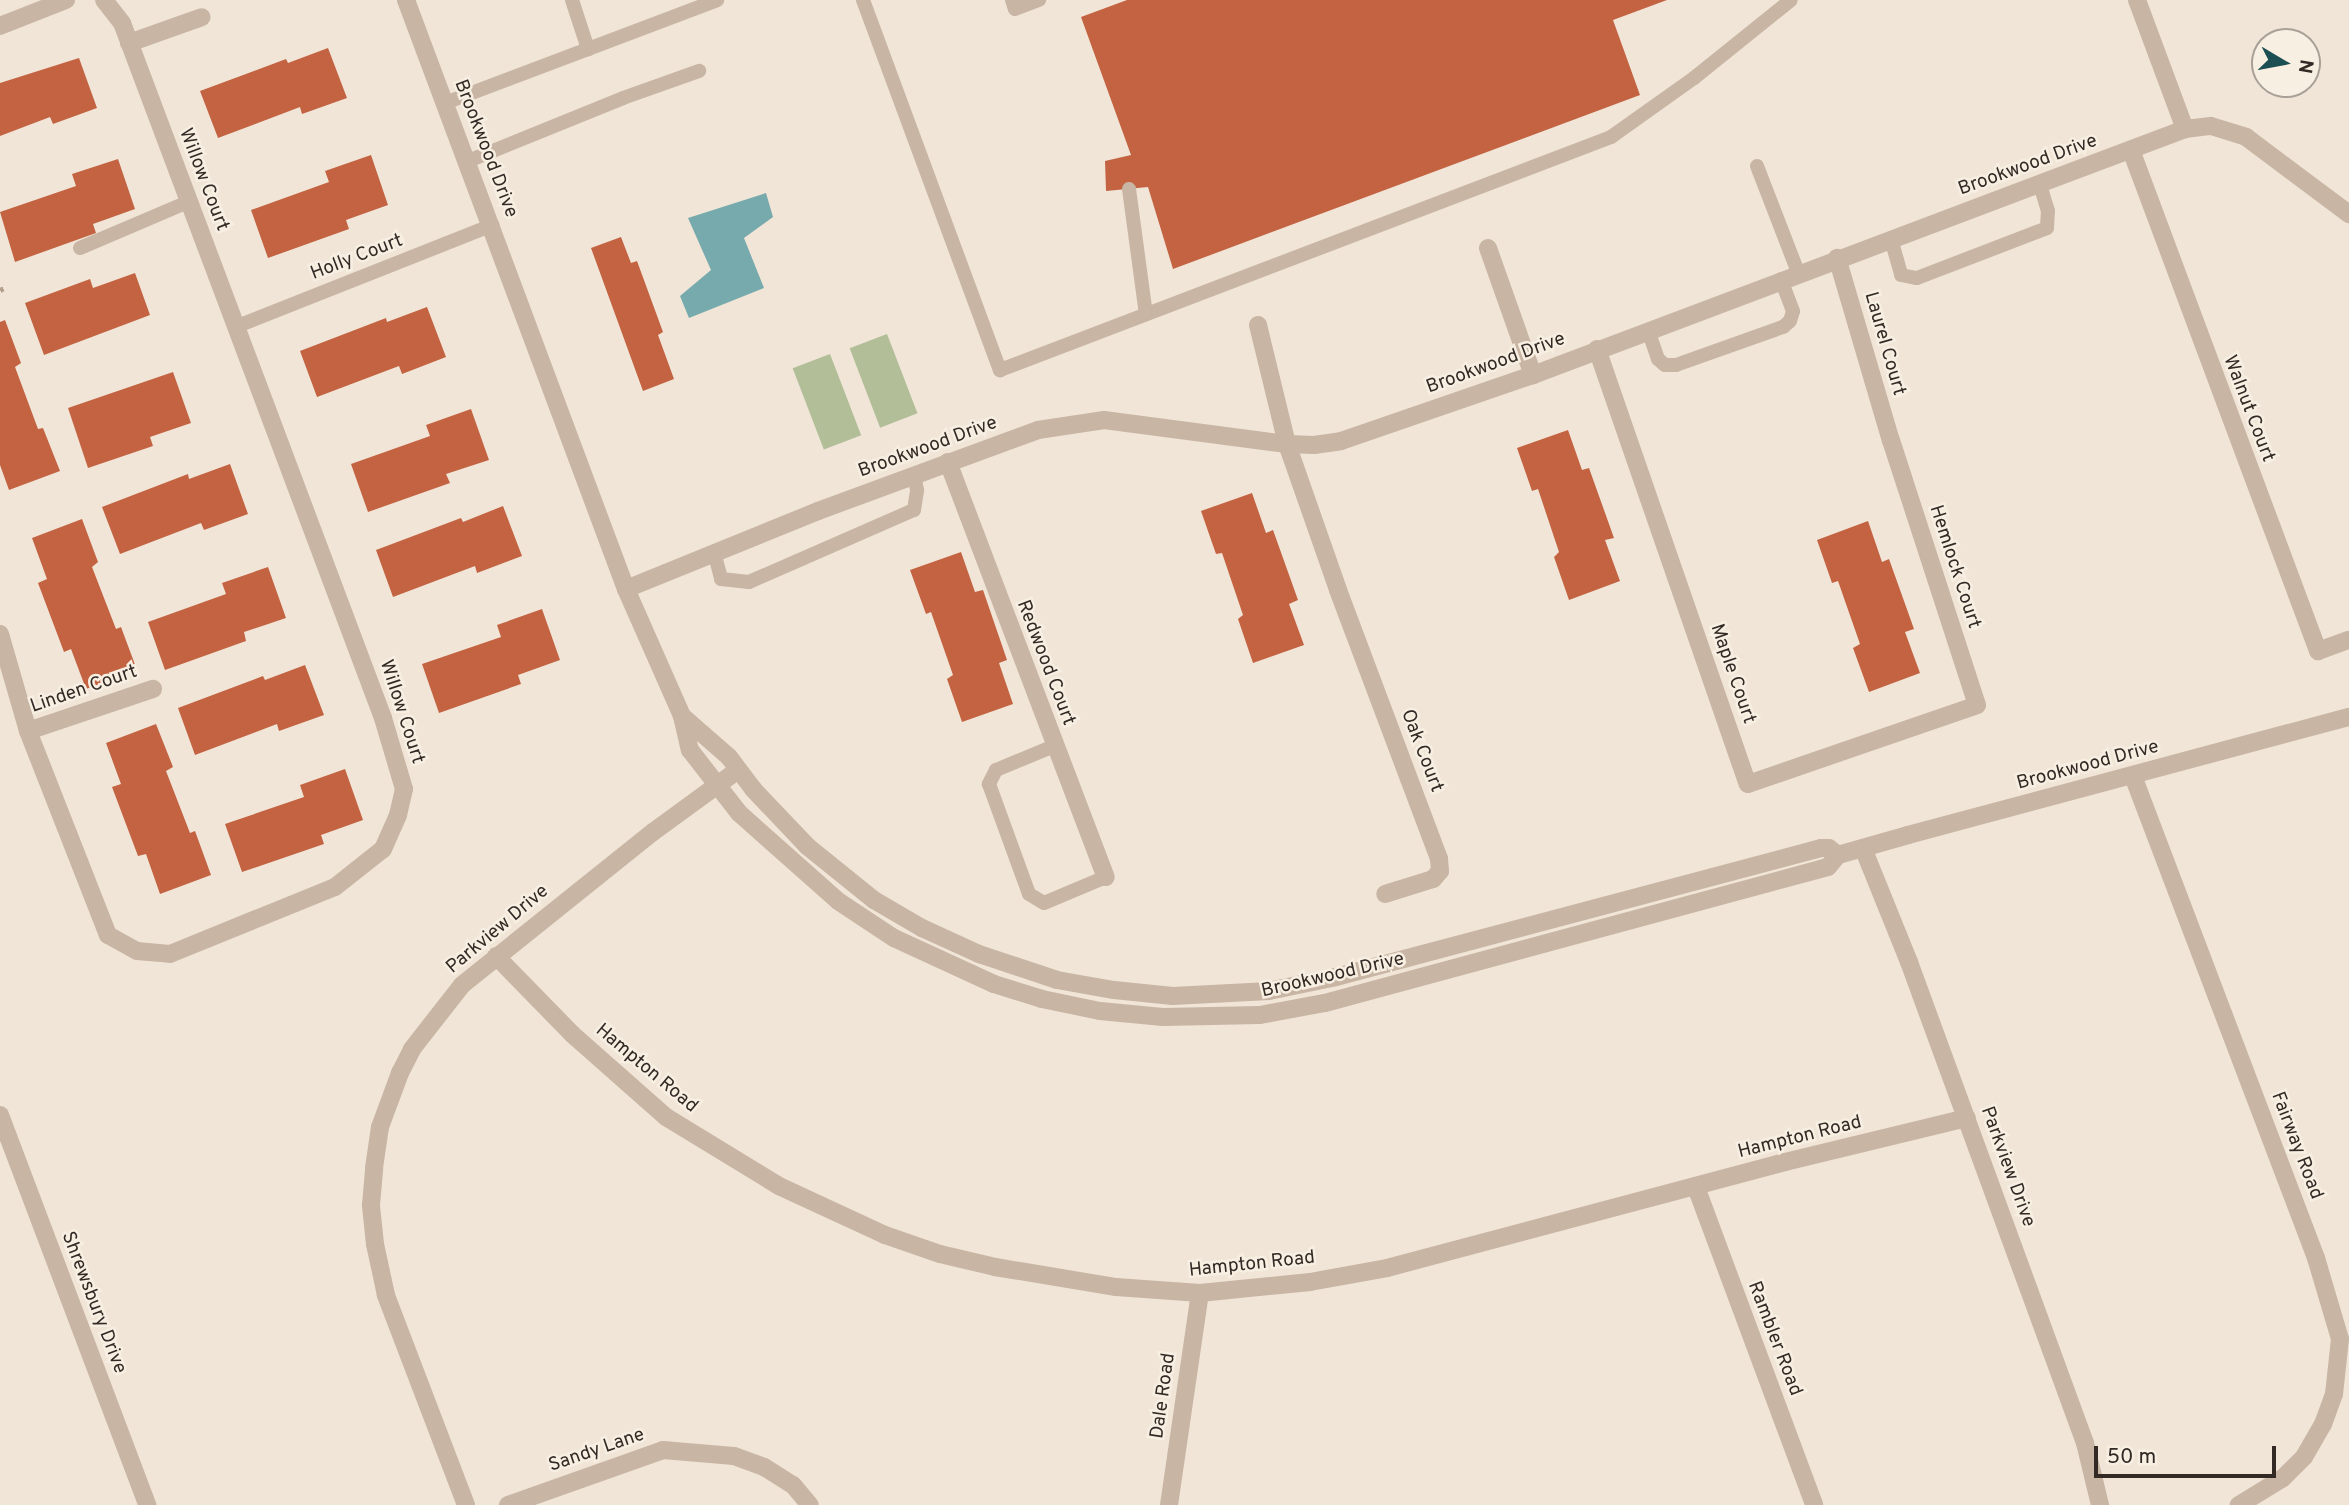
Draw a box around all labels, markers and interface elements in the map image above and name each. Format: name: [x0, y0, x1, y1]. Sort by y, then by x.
north arrow: [2251, 28, 2321, 98]
text: N: [2292, 57, 2318, 75]
street label: Brookwood Drive: [448, 77, 522, 221]
street label: Willow Court: [173, 126, 233, 234]
street label: Brookwood Drive: [1955, 130, 2101, 202]
street label: Holly Court: [308, 230, 406, 286]
street label: Laurel Court: [1858, 290, 1910, 398]
street label: Brookwood Drive: [1423, 328, 1569, 400]
street label: Walnut Court: [2217, 353, 2279, 465]
street label: Brookwood Drive: [855, 412, 1001, 484]
street label: Hemlock Court: [1923, 502, 1985, 632]
street label: Redwood Court: [1011, 597, 1079, 729]
street label: Maple Court: [1704, 621, 1760, 727]
street label: Willow Court: [373, 657, 429, 767]
street label: Linden Court: [28, 661, 140, 719]
street label: Oak Court: [1395, 706, 1447, 796]
street label: Brookwood Drive: [2015, 736, 2161, 796]
street label: Parkview Drive: [442, 881, 554, 979]
street label: Brookwood Drive: [1259, 948, 1407, 1004]
street label: Hampton Road: [590, 1020, 702, 1118]
street label: Fairway Road: [2265, 1089, 2327, 1203]
street label: Parkview Drive: [1975, 1104, 2039, 1230]
street label: Hampton Road: [1736, 1112, 1864, 1164]
street label: Shrewsbury Drive: [55, 1229, 131, 1377]
street label: Hampton Road: [1188, 1247, 1316, 1283]
street label: Rambler Road: [1742, 1279, 1806, 1399]
street label: Dale Road: [1147, 1352, 1181, 1440]
street label: Sandy Lane: [546, 1424, 648, 1478]
scale bar: [2097, 1432, 2279, 1476]
text: 50 m: [2107, 1444, 2156, 1471]

